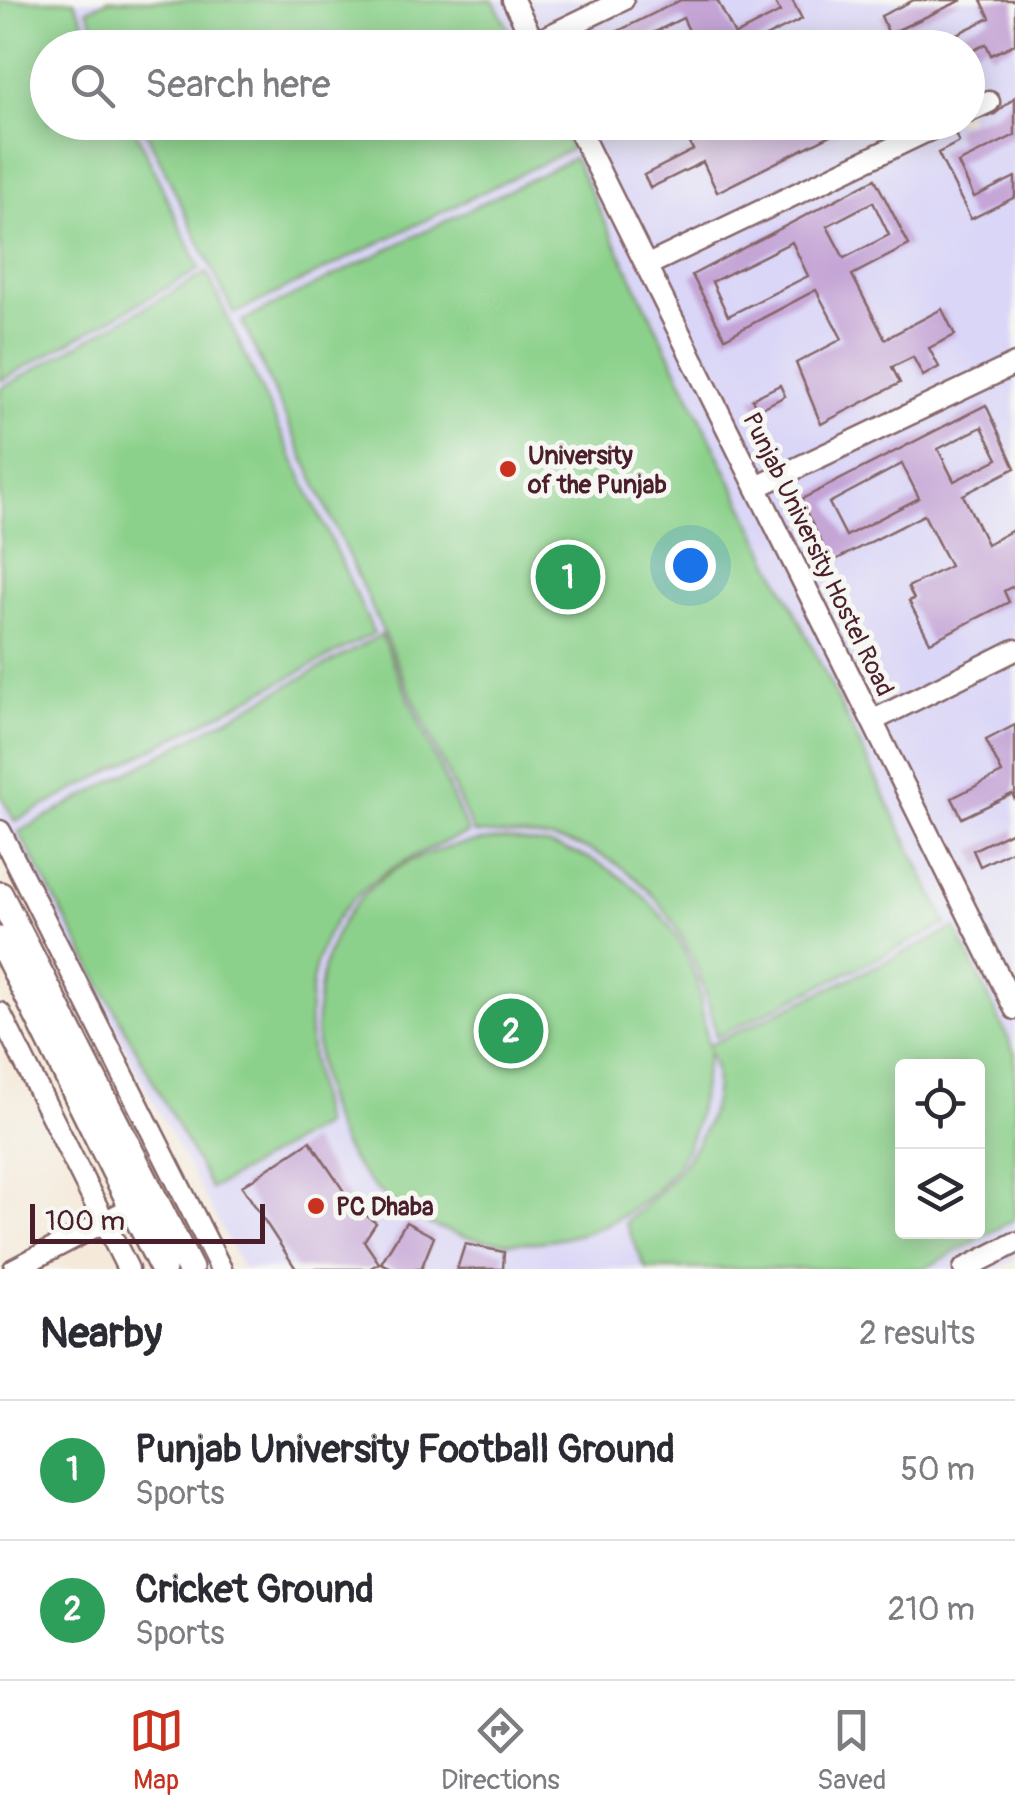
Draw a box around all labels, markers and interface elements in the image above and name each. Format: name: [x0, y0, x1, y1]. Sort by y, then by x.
search box: [30, 30, 985, 140]
icon: search: [65, 58, 120, 113]
text: Search here: [145, 61, 331, 109]
street label: Punjab University Hostel Road: [735, 408, 900, 702]
place label: University of the Punjab: [527, 441, 667, 501]
marker: University of the Punjab: [497, 458, 519, 480]
pin: 1: [536, 540, 600, 614]
your location: [665, 540, 716, 591]
pin: 2: [478, 994, 544, 1068]
map controls: [895, 1059, 985, 1239]
button: locate: [895, 1059, 985, 1149]
button: layers: [895, 1149, 985, 1239]
place label: PC Dhaba: [336, 1192, 434, 1223]
marker: PC Dhaba: [305, 1195, 327, 1217]
scale bar: [30, 1199, 265, 1244]
text: 100 m: [45, 1204, 125, 1239]
text: Nearby: [40, 1308, 162, 1360]
text: 2 results: [859, 1314, 975, 1354]
text: Punjab University Football Ground: [135, 1426, 675, 1474]
text: 1: [66, 1450, 79, 1490]
text: 50 m: [900, 1450, 975, 1490]
text: Sports: [135, 1474, 225, 1514]
text: Cricket Ground: [135, 1566, 374, 1614]
text: 2: [64, 1590, 81, 1630]
text: 210 m: [887, 1590, 975, 1630]
text: Sports: [135, 1614, 225, 1654]
tab: Map: [129, 1703, 184, 1798]
tab: Directions: [441, 1703, 560, 1798]
tab: Saved: [817, 1703, 886, 1798]

